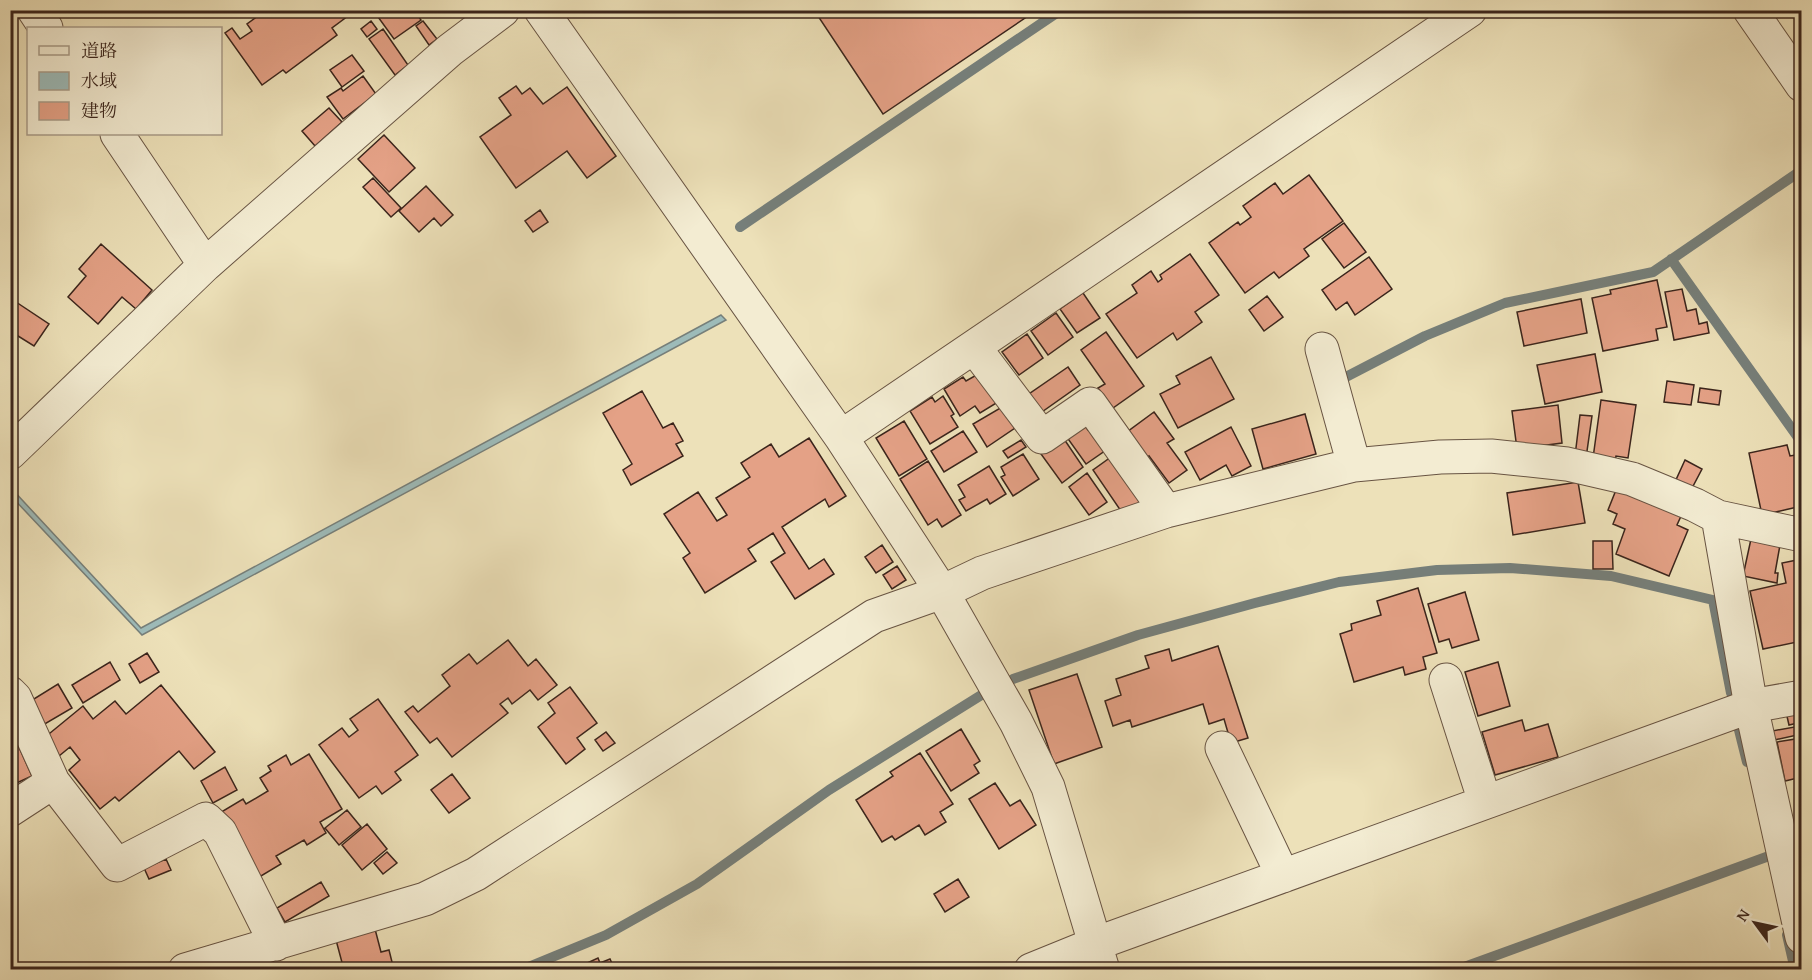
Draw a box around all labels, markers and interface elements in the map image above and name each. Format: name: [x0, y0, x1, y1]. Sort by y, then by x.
legend: [27, 27, 222, 135]
text: 道路: [81, 37, 117, 64]
text: 水域: [81, 67, 117, 94]
text: 建物: [81, 97, 117, 124]
north arrow: [1725, 893, 1785, 953]
text: N: [1729, 904, 1756, 926]

